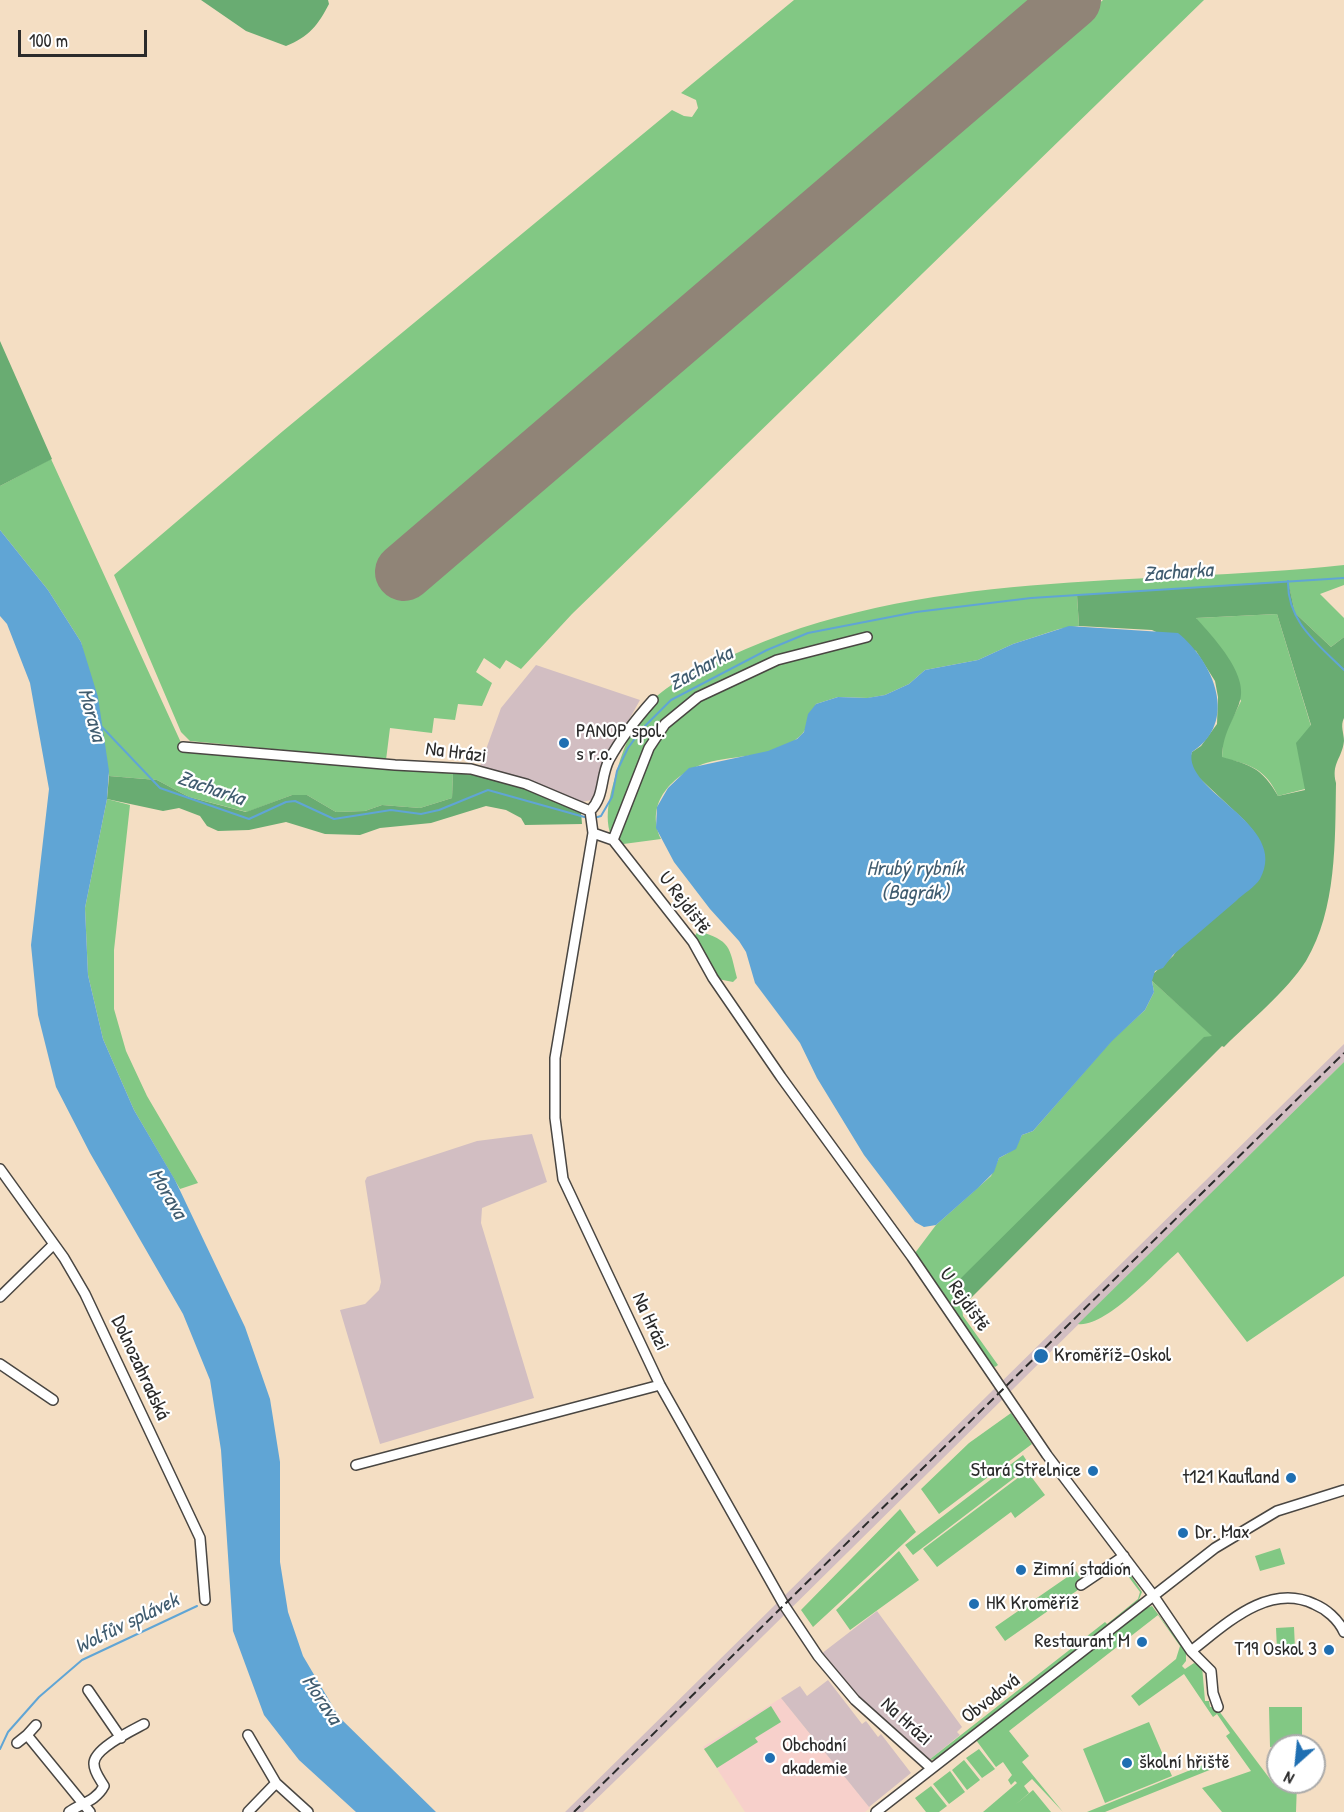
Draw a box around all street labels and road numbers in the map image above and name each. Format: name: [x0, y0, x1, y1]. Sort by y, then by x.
street label: Na Hrázi: [424, 737, 488, 769]
street label: U Rejdiště: [653, 867, 715, 939]
street label: U Rejdiště: [933, 1264, 995, 1336]
street label: Na Hrázi: [626, 1289, 674, 1355]
street label: Dolnozahradská: [105, 1312, 175, 1424]
street label: Obvodová: [957, 1669, 1025, 1729]
street label: Na Hrázi: [875, 1693, 937, 1751]

